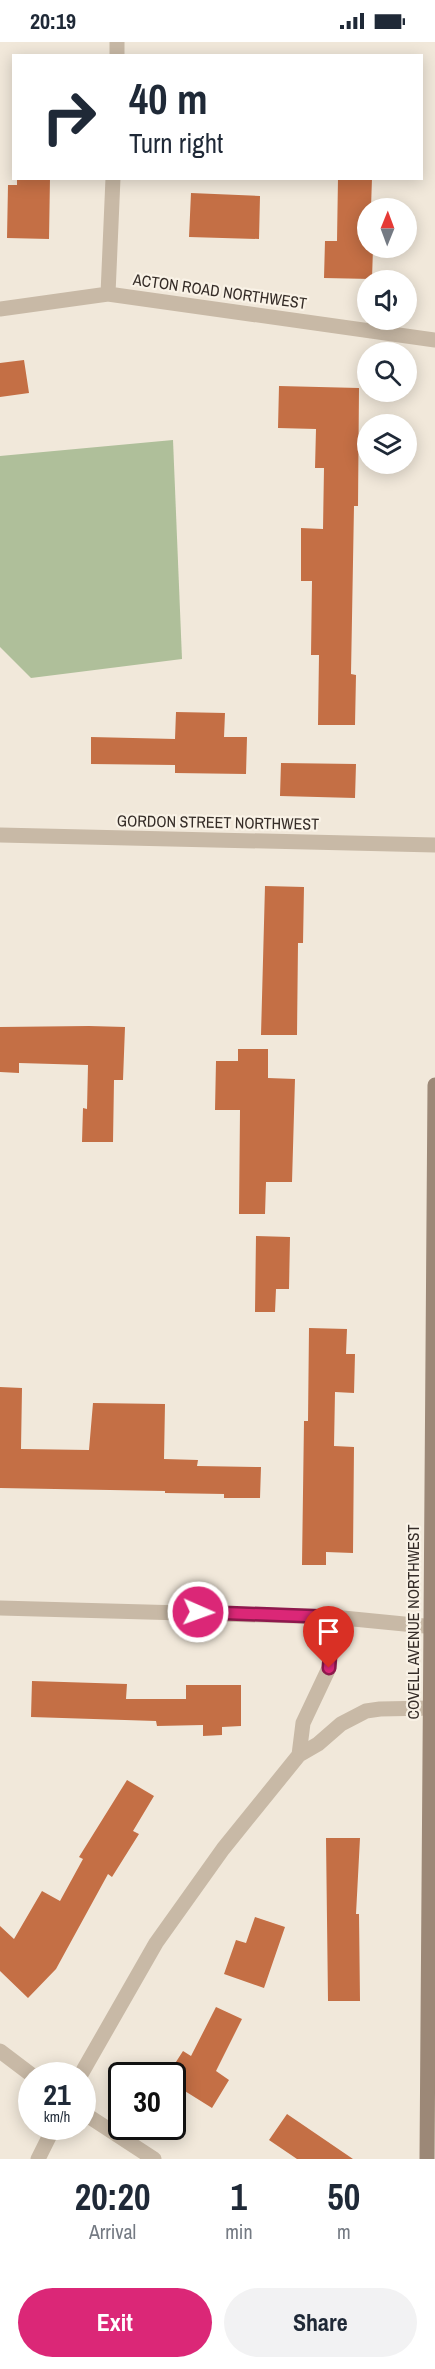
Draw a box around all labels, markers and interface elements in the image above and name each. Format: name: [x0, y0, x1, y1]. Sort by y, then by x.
text: 20:19: [30, 6, 76, 36]
text: 40 m: [129, 71, 208, 127]
icon: right: [30, 78, 108, 156]
text: Turn right: [129, 125, 223, 161]
north arrow: [357, 198, 417, 258]
map controls: [357, 198, 417, 474]
street label: ACTON ROAD NORTHWEST: [131, 268, 308, 314]
button: sound: [357, 270, 417, 330]
button: search: [357, 342, 417, 402]
button: layers: [357, 414, 417, 474]
street label: GORDON STREET NORTHWEST: [117, 809, 319, 835]
street label: COVELL AVENUE NORTHWEST: [402, 1524, 424, 1720]
position arrow: [166, 1580, 230, 1644]
pin: [303, 1606, 354, 1668]
icon: arrive: [312, 1615, 345, 1648]
speed limit sign: 30: [108, 2062, 186, 2140]
text: 21: [43, 2074, 71, 2114]
text: km/h: [44, 2106, 70, 2127]
text: 20:20: [75, 2173, 150, 2221]
text: 1: [231, 2173, 247, 2221]
text: 50: [327, 2173, 360, 2221]
text: Arrival: [89, 2218, 136, 2245]
text: min: [225, 2218, 253, 2245]
text: m: [337, 2218, 351, 2245]
button: Exit: [18, 2288, 212, 2357]
button: Share: [224, 2288, 417, 2357]

